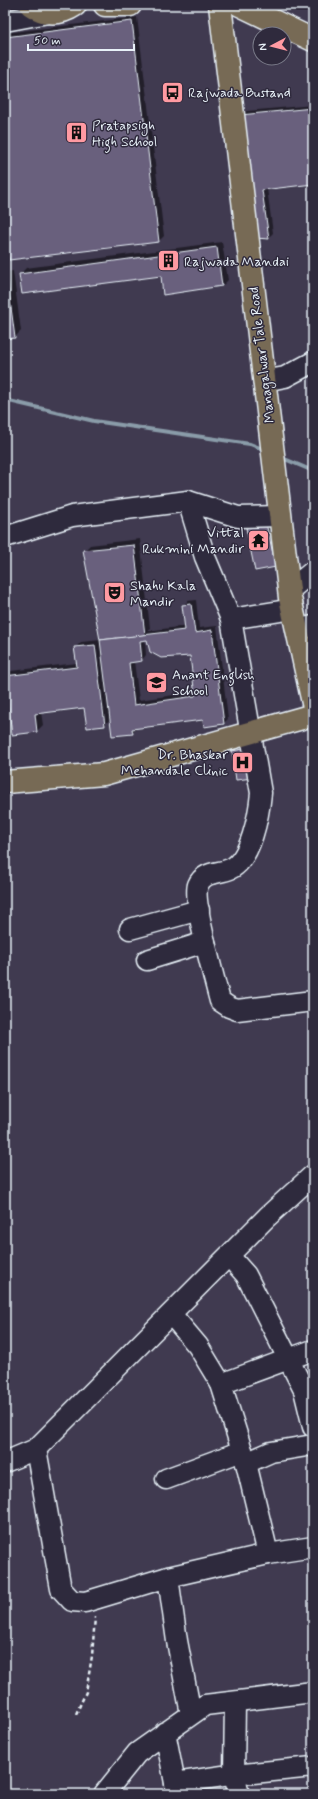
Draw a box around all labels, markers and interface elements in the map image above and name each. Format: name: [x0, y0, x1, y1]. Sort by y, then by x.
scale bar: [28, 26, 134, 52]
north arrow: [252, 26, 292, 66]
text: 50 m: [34, 33, 61, 49]
text: N: [256, 43, 270, 52]
bus stop icon: Rajwada Bustand: [159, 79, 185, 105]
place label: Rajwada Bustand: [188, 84, 291, 102]
place label: Pratapsigh High School: [92, 117, 157, 153]
building icon: Pratapsigh High School: [63, 120, 89, 146]
building icon: Rajwada Mandai: [155, 248, 181, 274]
place label: Rajwada Mandai: [184, 253, 289, 271]
street label: Managalwar Tale Road: [245, 286, 280, 424]
place label: Vittal Rukmini Mandir: [142, 524, 244, 558]
temple icon: Vittal Rukmini Mandir: [246, 527, 272, 553]
place label: Shahu Kala Mandir: [130, 577, 196, 611]
theatre icon: Shahu Kala Mandir: [102, 580, 128, 606]
place label: Anant English School: [172, 666, 255, 700]
school or university icon: Anant English School: [143, 669, 169, 695]
place label: Dr. Bhaskar Mehandale Clinic: [121, 746, 229, 780]
hospital icon: Dr. Bhaskar Mehandale Clinic: [230, 749, 256, 775]

